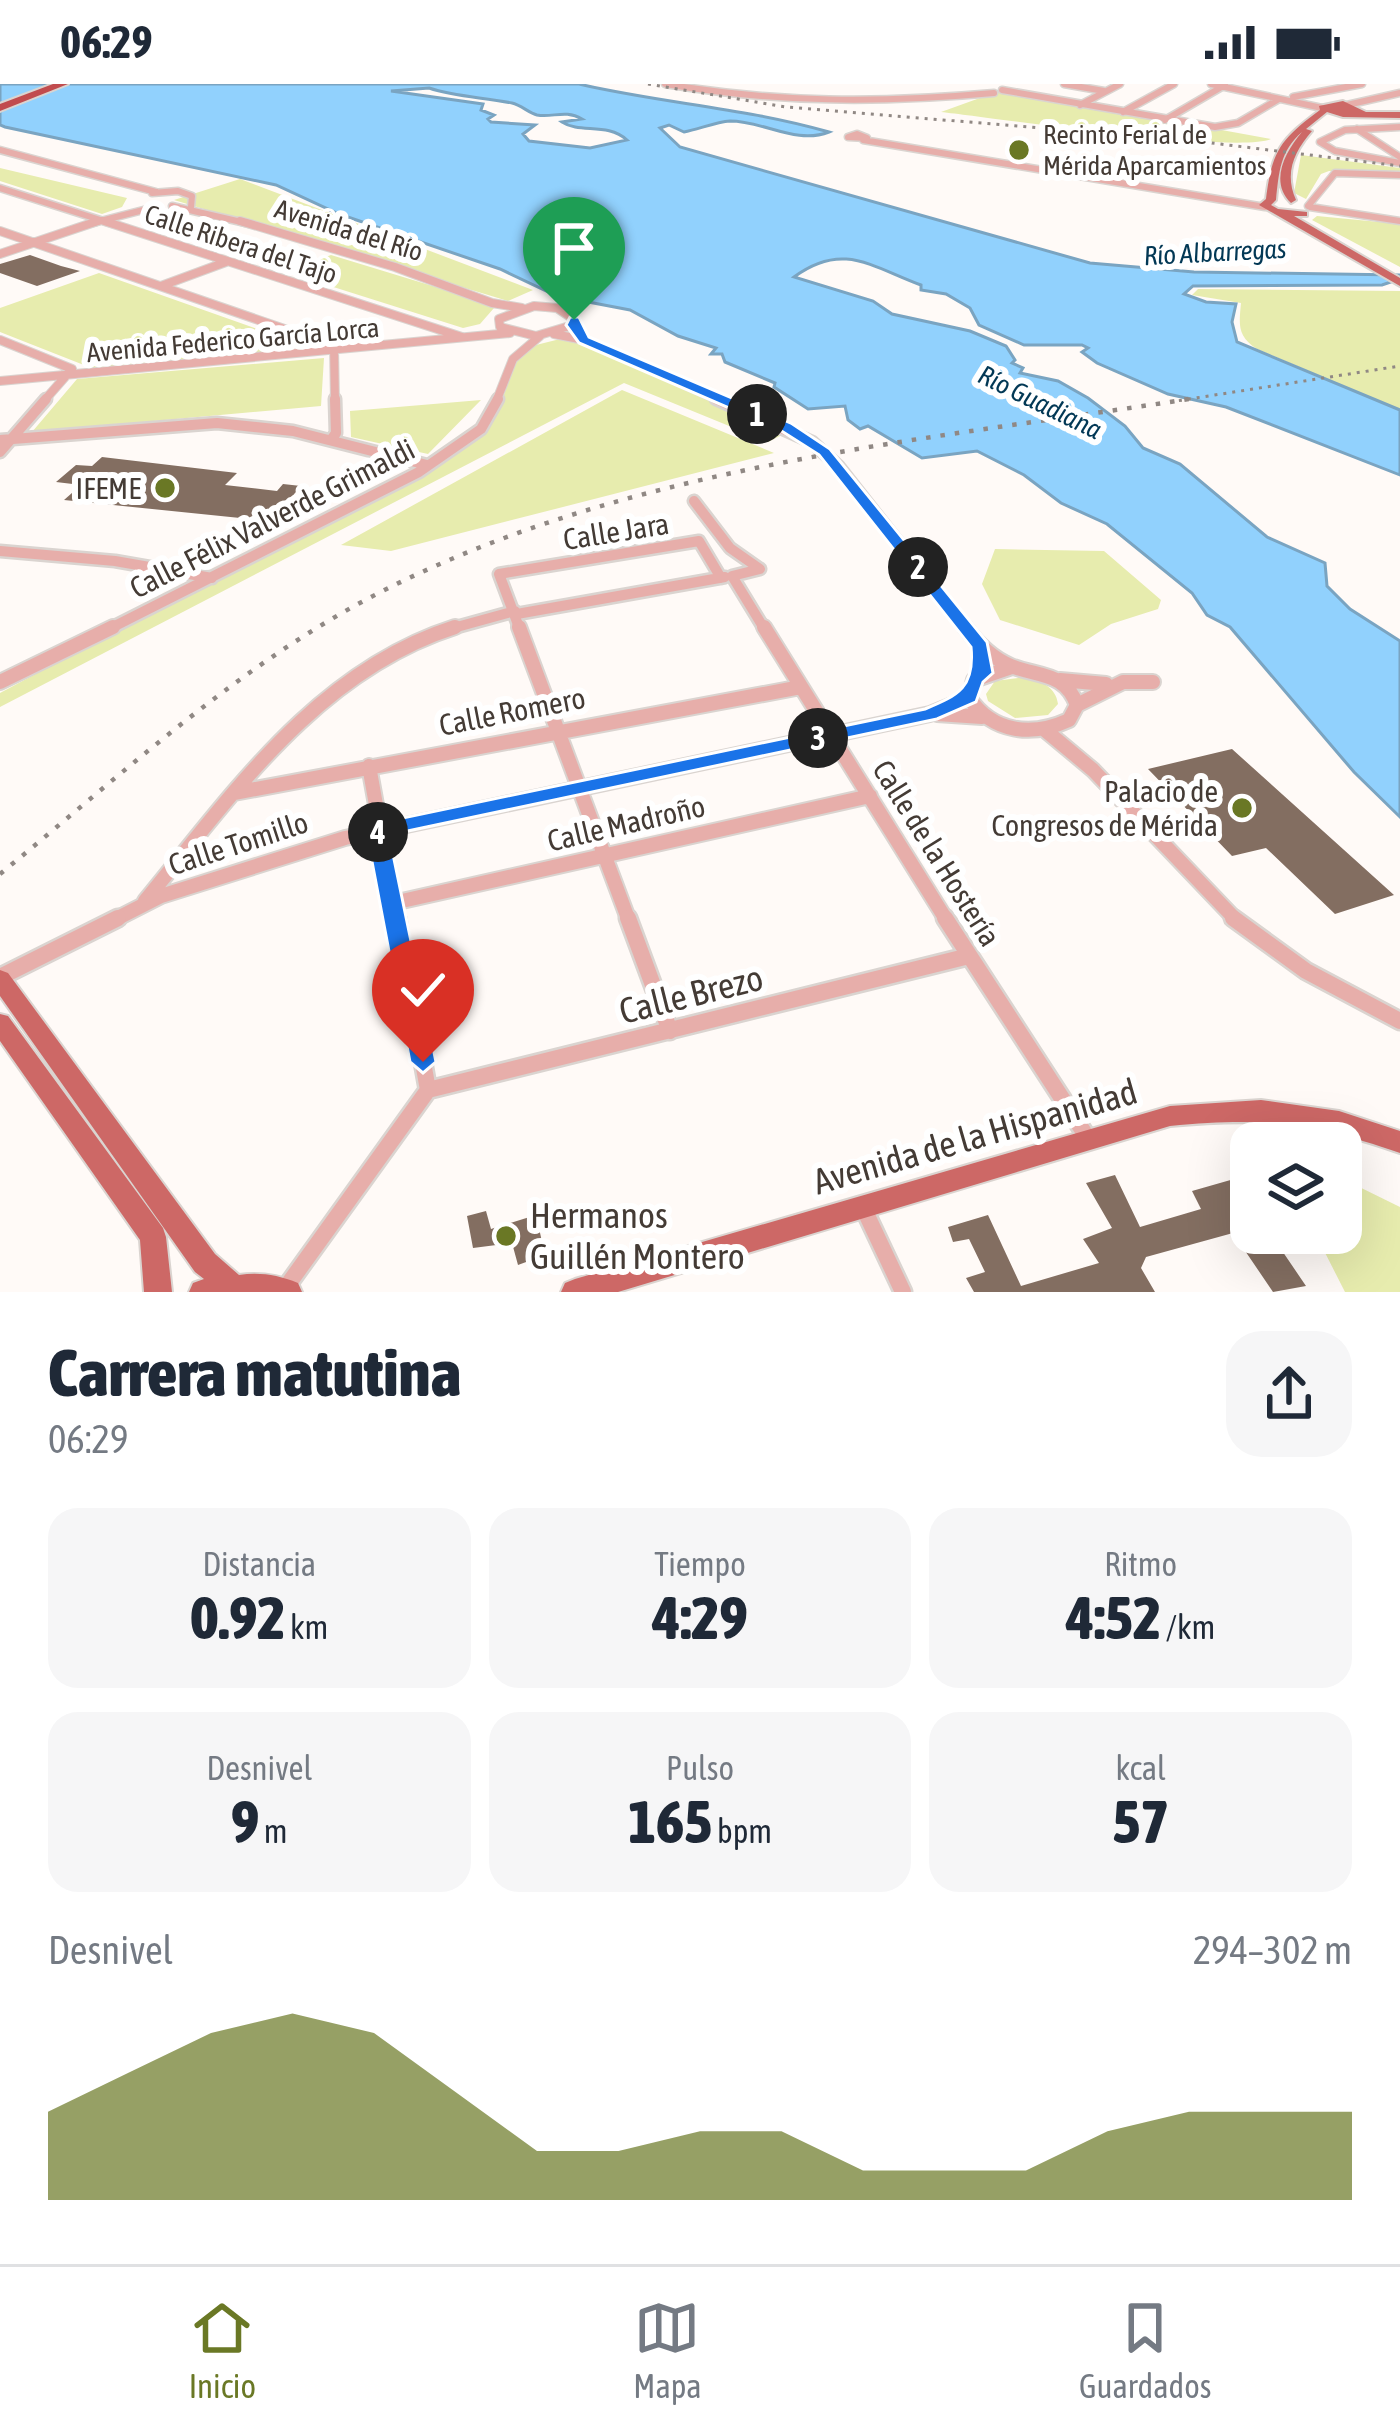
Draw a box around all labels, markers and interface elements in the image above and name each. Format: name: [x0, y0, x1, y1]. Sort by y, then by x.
text: 06:29: [60, 16, 153, 68]
place label: Recinto Ferial de Mérida Aparcamientos: [1043, 119, 1266, 181]
marker: Recinto Ferial de Mérida Aparcamientos: [1006, 137, 1032, 163]
street label: Avenida del Río: [271, 193, 427, 267]
pin: [523, 197, 625, 320]
street label: Calle Ribera del Tajo: [141, 198, 341, 290]
icon: arrive: [541, 215, 607, 281]
water label: Río Albarregas: [1143, 233, 1287, 271]
street label: Avenida Federico García Lorca: [85, 312, 381, 368]
water label: Río Guadiana: [973, 359, 1107, 445]
pin: 1: [727, 384, 787, 444]
text: 1: [749, 395, 765, 433]
street label: Calle Félix Valverde Grimaldi: [124, 431, 420, 605]
place label: IFEME: [76, 471, 141, 505]
marker: IFEME: [152, 475, 178, 501]
street label: Calle Jara: [561, 506, 671, 556]
pin: 2: [888, 537, 948, 597]
text: 2: [910, 548, 926, 586]
street label: Calle Romero: [436, 680, 588, 742]
pin: 3: [788, 708, 848, 768]
text: 3: [810, 719, 826, 757]
street label: Calle de la Hostería: [866, 754, 1008, 952]
place label: Palacio de Congresos de Mérida: [992, 774, 1218, 842]
street label: Calle Madroño: [544, 788, 708, 858]
marker: Palacio de Congresos de Mérida: [1229, 795, 1255, 821]
pin: 4: [348, 802, 408, 862]
street label: Calle Tomillo: [164, 805, 312, 881]
text: 4: [370, 813, 386, 851]
pin: [372, 939, 474, 1062]
street label: Calle Brezo: [615, 956, 767, 1032]
icon: check: [390, 957, 456, 1023]
street label: Avenida de la Hispanidad: [808, 1070, 1142, 1202]
map controls: [1230, 1122, 1362, 1254]
button: layers: [1230, 1122, 1362, 1254]
place label: Hermanos Guillén Montero: [530, 1194, 745, 1277]
marker: Hermanos Guillén Montero: [493, 1223, 519, 1249]
button: share: [1226, 1331, 1352, 1457]
text: Carrera matutina: [48, 1334, 461, 1410]
text: 06:29: [48, 1417, 128, 1461]
text: Distancia: [202, 1545, 316, 1583]
text: Tiempo: [654, 1545, 746, 1583]
text: Ritmo: [1104, 1545, 1177, 1583]
text: 0.92: [190, 1583, 286, 1652]
text: 4:29: [652, 1583, 748, 1652]
text: 4:52: [1066, 1583, 1161, 1652]
text: km: [286, 1608, 328, 1646]
text: /km: [1161, 1608, 1215, 1646]
text: Desnivel: [206, 1749, 312, 1787]
text: Pulso: [666, 1749, 734, 1787]
text: kcal: [1116, 1749, 1166, 1787]
text: 9: [231, 1787, 259, 1856]
text: 165: [628, 1787, 713, 1856]
text: 57: [1112, 1787, 1169, 1856]
text: m: [259, 1812, 288, 1850]
text: bpm: [713, 1812, 772, 1850]
text: Desnivel: [48, 1928, 173, 1972]
text: 294–302 m: [1193, 1928, 1352, 1972]
tab: Inicio: [189, 2295, 256, 2405]
tab: Mapa: [633, 2295, 702, 2405]
tab: Guardados: [1079, 2295, 1211, 2405]

